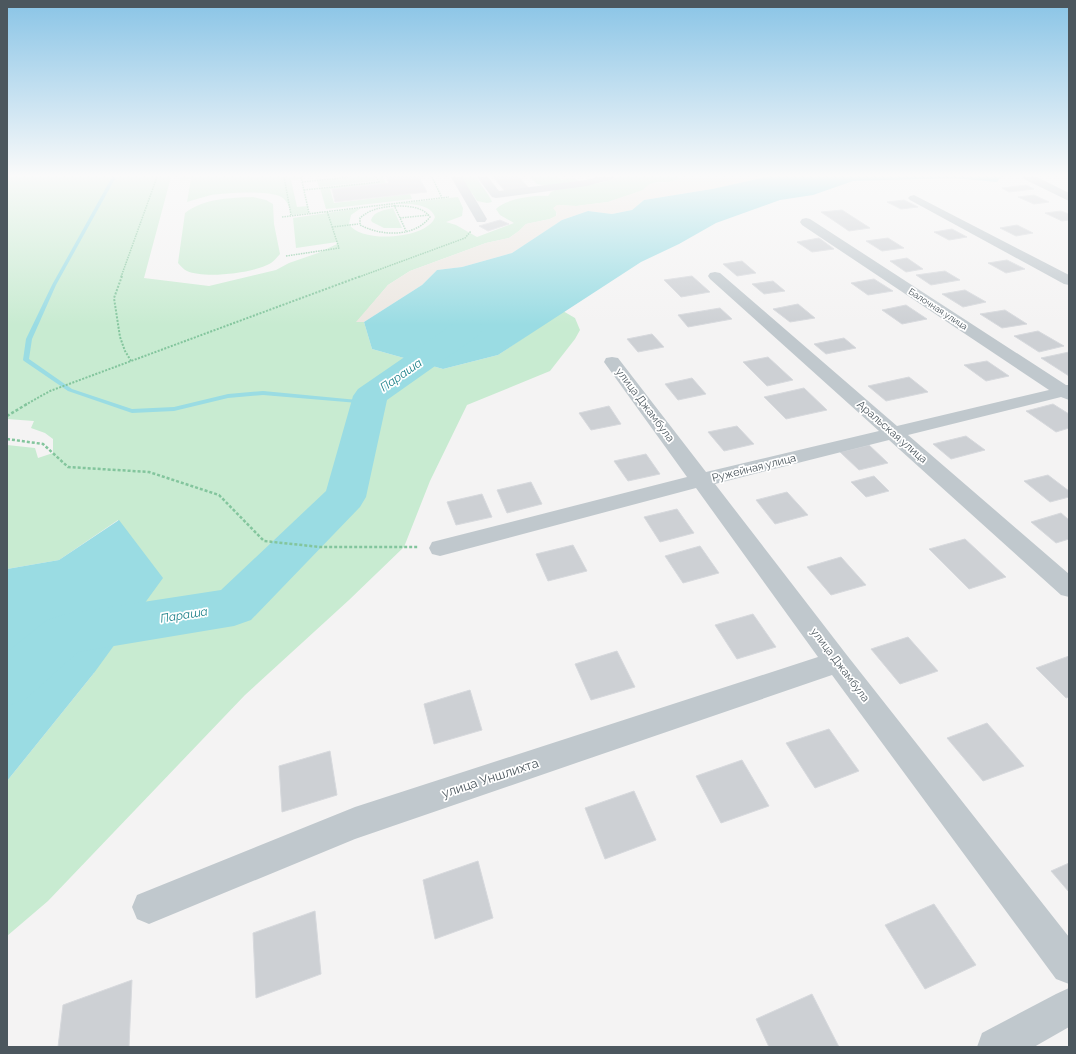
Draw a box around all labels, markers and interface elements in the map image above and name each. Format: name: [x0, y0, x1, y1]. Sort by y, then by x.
street label: Балочная улица: [907, 286, 969, 332]
water label: Параша: [377, 356, 425, 394]
street label: улица Джамбула: [613, 365, 677, 445]
street label: Аральская улица: [854, 398, 930, 466]
street label: Ружейная улица: [711, 451, 797, 485]
water label: Параша: [159, 604, 209, 626]
street label: улица Джамбула: [808, 625, 872, 705]
street label: улица Уншлихта: [440, 755, 540, 801]

